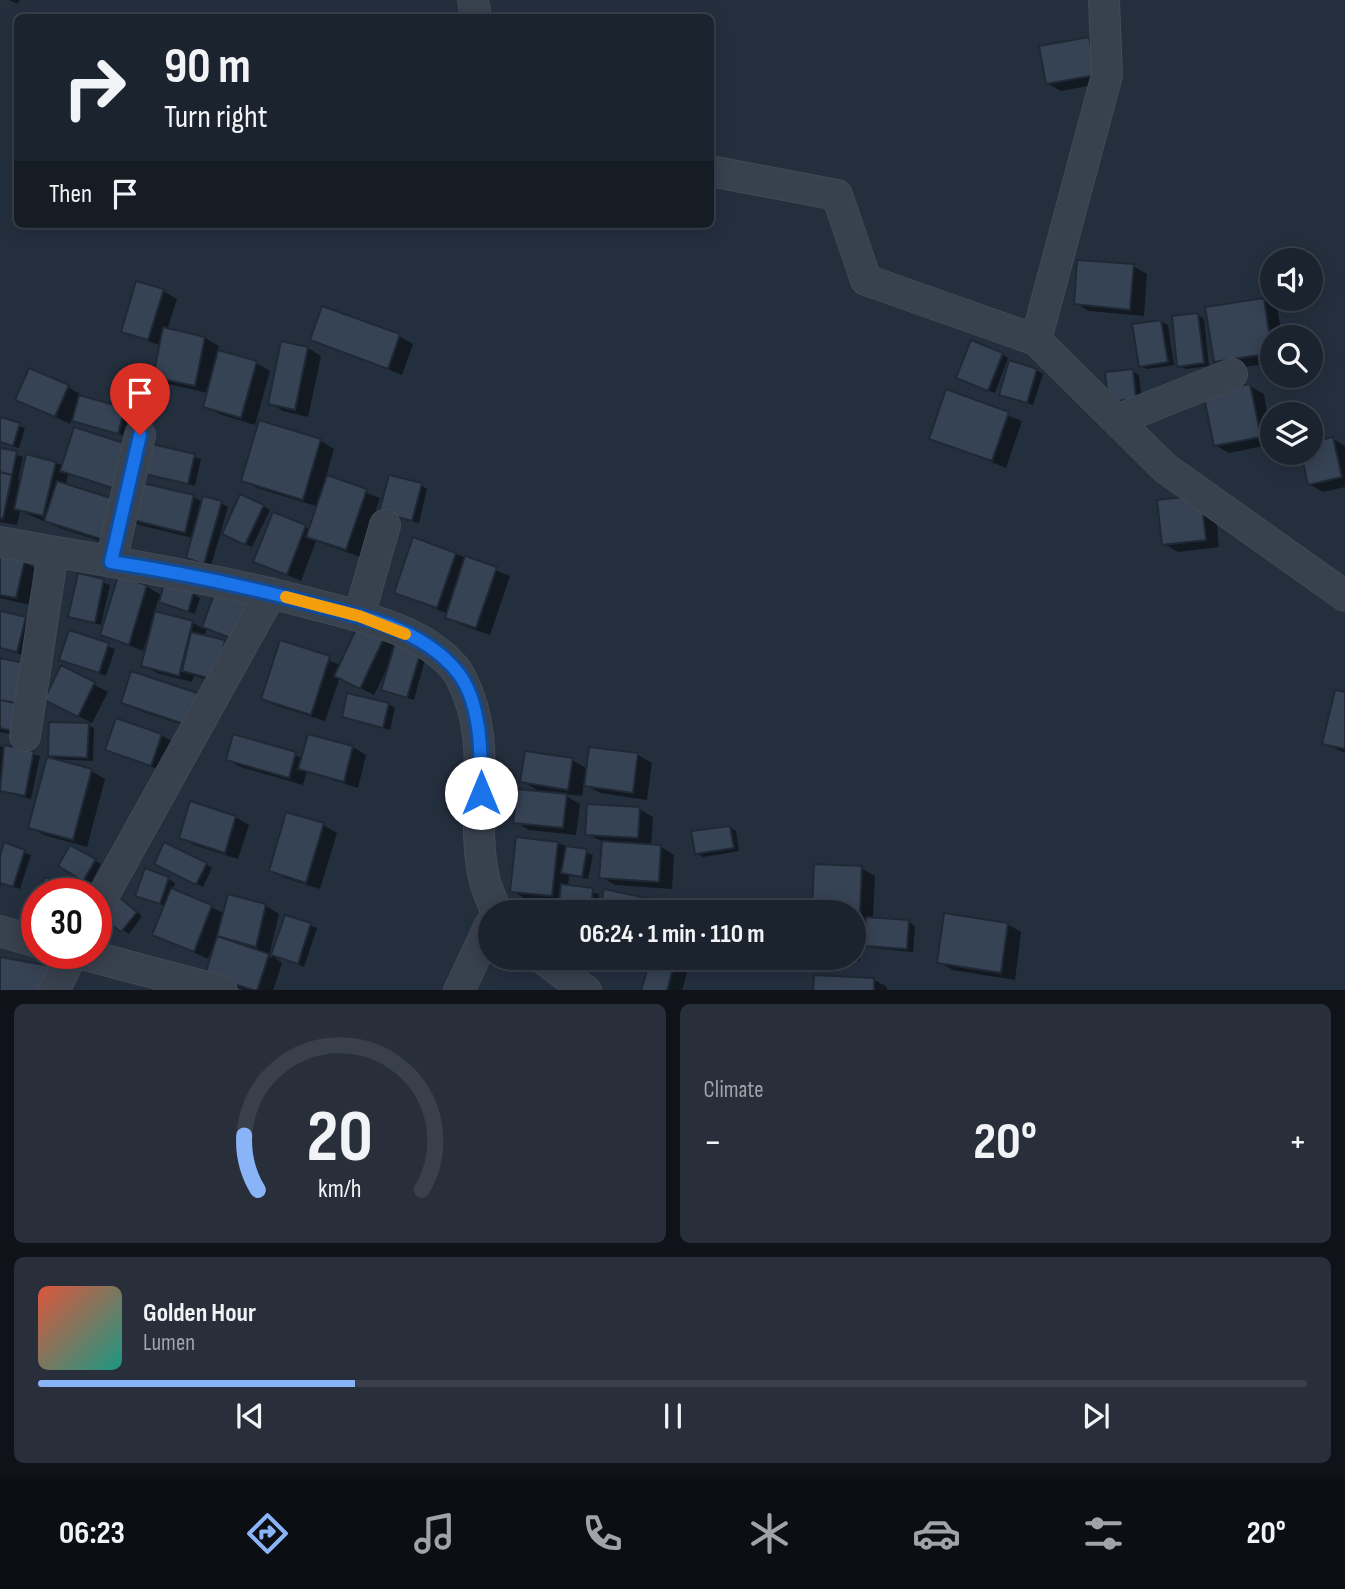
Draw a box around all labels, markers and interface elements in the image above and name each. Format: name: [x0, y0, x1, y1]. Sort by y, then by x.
text: 90 m: [164, 38, 251, 97]
icon: right: [49, 42, 140, 133]
text: Turn right: [164, 98, 268, 137]
icon: arrive: [106, 175, 144, 213]
text: Then: [49, 179, 92, 210]
map controls: [1260, 248, 1323, 465]
button: sound: [1260, 248, 1323, 311]
button: search: [1260, 325, 1323, 388]
pin: [110, 363, 170, 435]
icon: arrive: [121, 374, 159, 412]
button: layers: [1260, 402, 1323, 465]
position arrow: [444, 756, 518, 830]
speed limit sign: 30: [21, 878, 112, 969]
text: 06:24 · 1 min · 110 m: [580, 919, 764, 950]
text: Climate: [704, 1076, 763, 1104]
text: 20: [306, 1094, 373, 1182]
text: 20°: [973, 1111, 1037, 1174]
text: −: [704, 1120, 722, 1165]
text: +: [1288, 1120, 1307, 1165]
text: km/h: [318, 1173, 361, 1204]
text: Golden Hour: [143, 1298, 256, 1329]
text: Lumen: [143, 1329, 195, 1357]
icon: previous: [231, 1397, 269, 1435]
icon: pause: [654, 1397, 692, 1435]
icon: next: [1077, 1397, 1115, 1435]
icon: directions: [243, 1509, 292, 1558]
icon: music: [410, 1509, 459, 1558]
icon: phone: [578, 1509, 627, 1558]
icon: climate: [745, 1509, 794, 1558]
icon: car: [912, 1509, 961, 1558]
icon: filters: [1079, 1509, 1128, 1558]
text: 06:23: [59, 1514, 125, 1553]
text: 20°: [1247, 1514, 1286, 1553]

